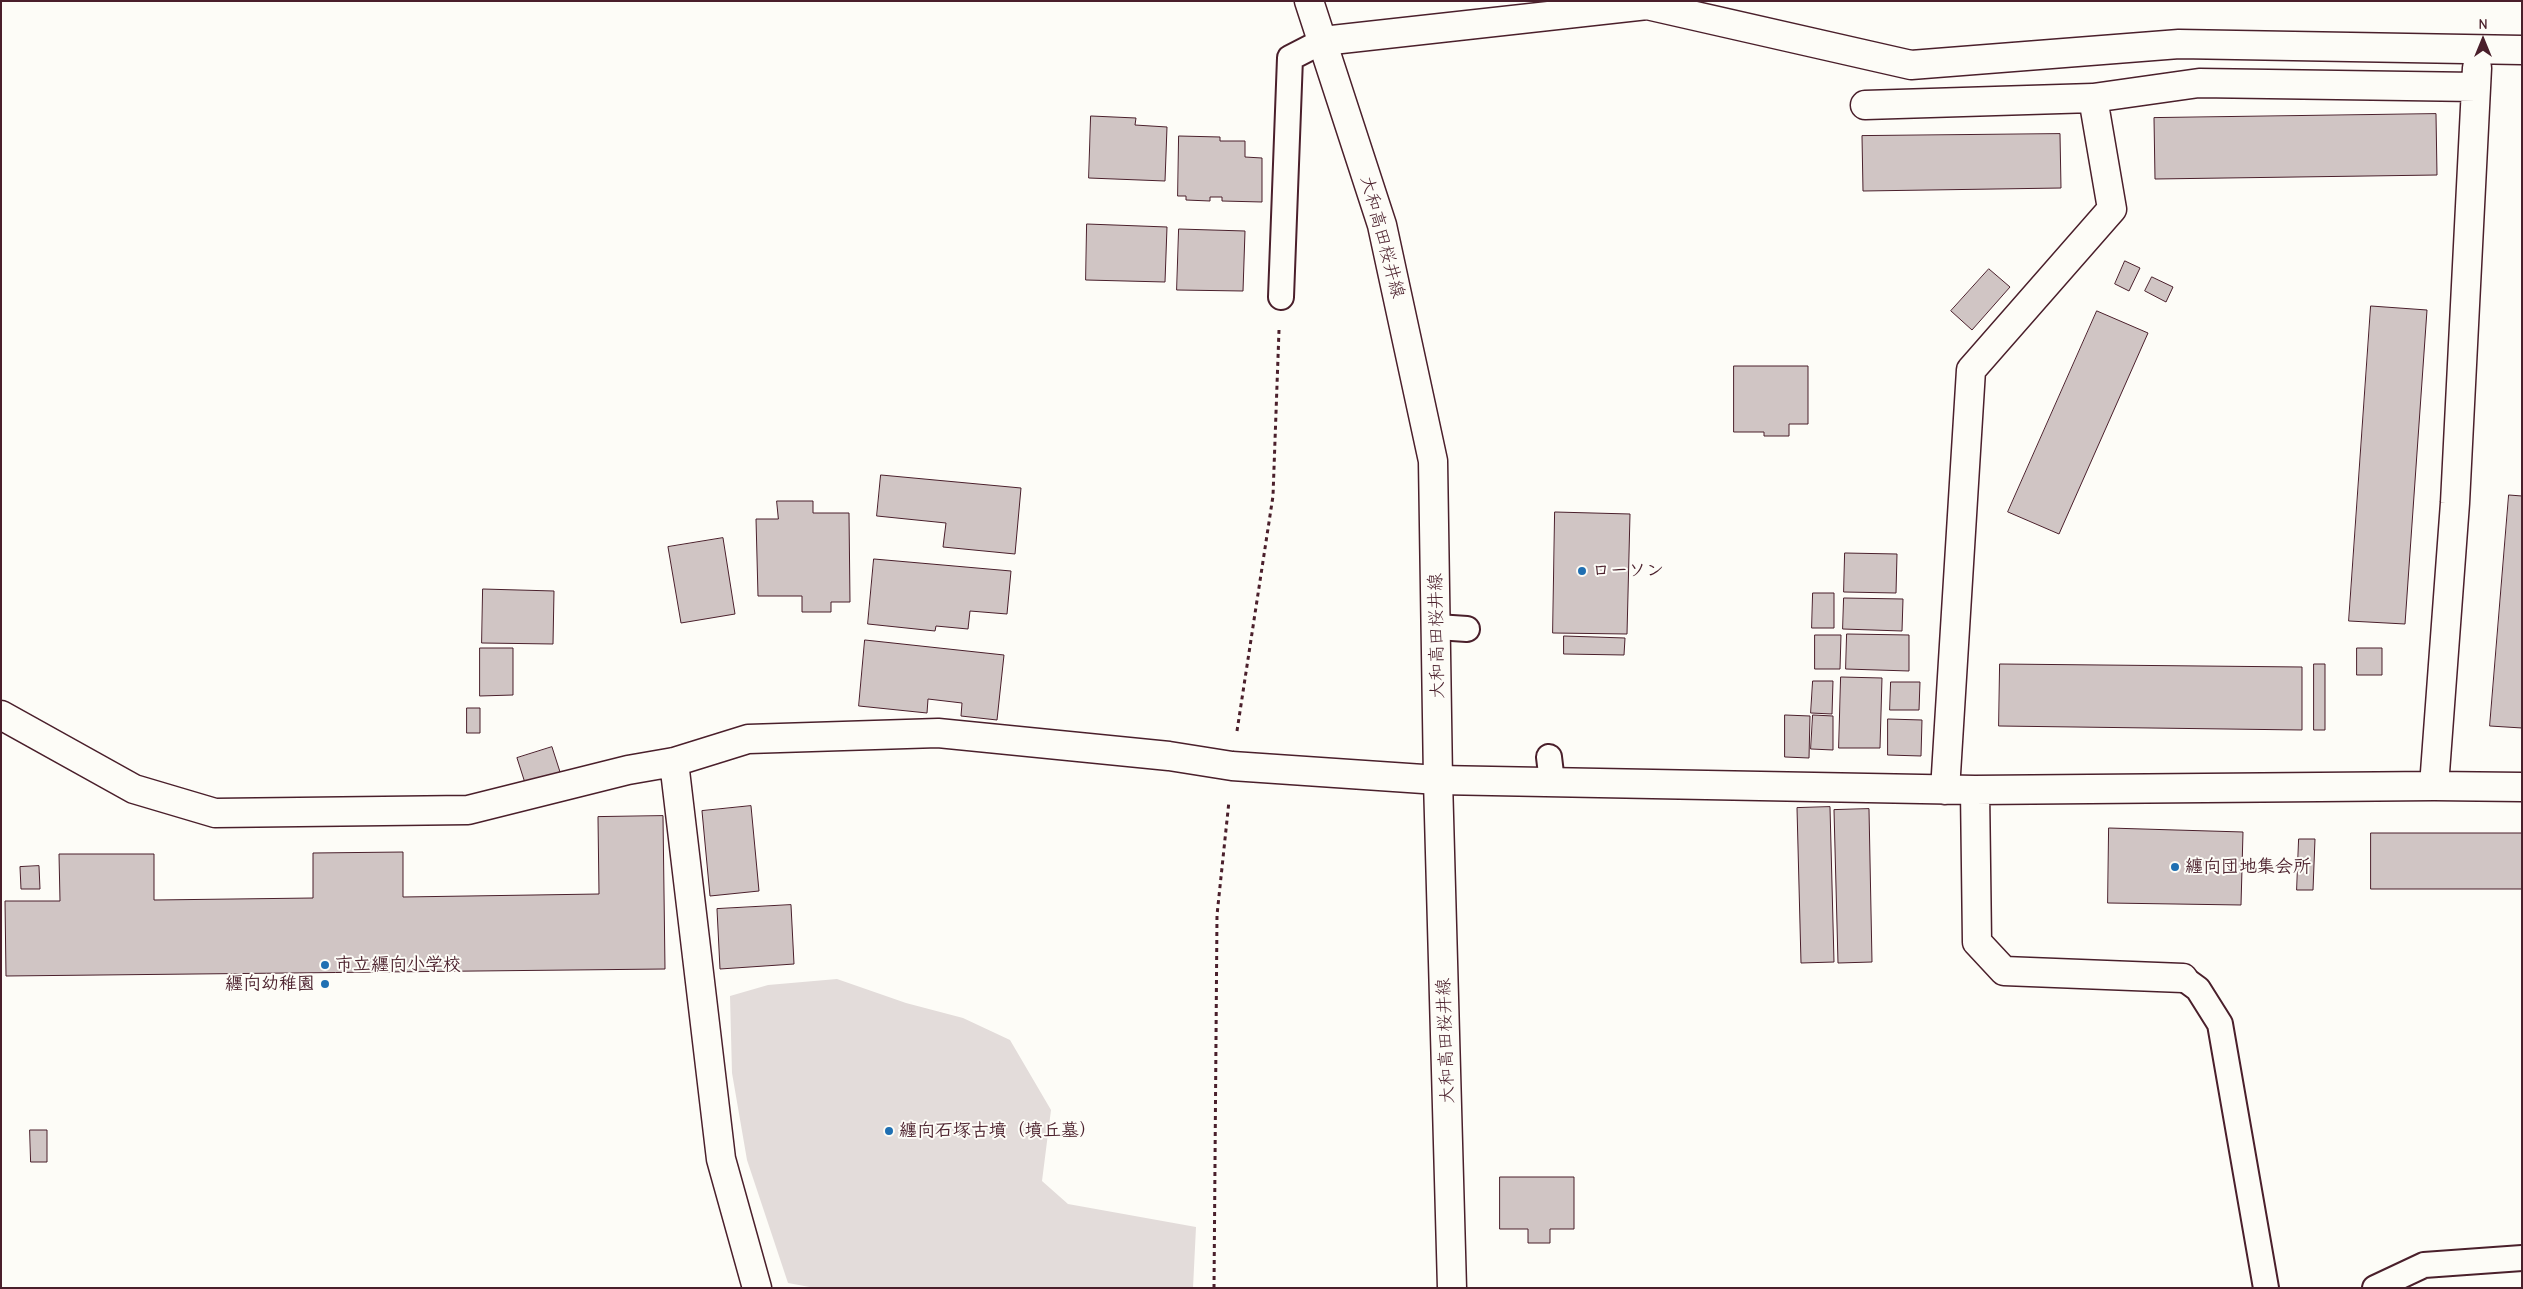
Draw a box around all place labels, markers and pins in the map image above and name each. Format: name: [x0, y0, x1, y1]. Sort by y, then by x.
place label: ローソン: [1592, 560, 1664, 582]
marker: ローソン: [1576, 565, 1588, 577]
place label: 纏向団地集会所: [2185, 856, 2311, 878]
marker: 纏向団地集会所: [2169, 861, 2181, 873]
place label: 市立纒向小学校: [335, 954, 461, 976]
marker: 市立纒向小学校: [319, 959, 331, 971]
place label: 纒向幼稚園: [225, 973, 315, 995]
marker: 纒向幼稚園: [319, 978, 331, 990]
place label: 纏向石塚古墳（墳丘墓）: [899, 1120, 1097, 1142]
marker: 纏向石塚古墳（墳丘墓）: [883, 1125, 895, 1137]

